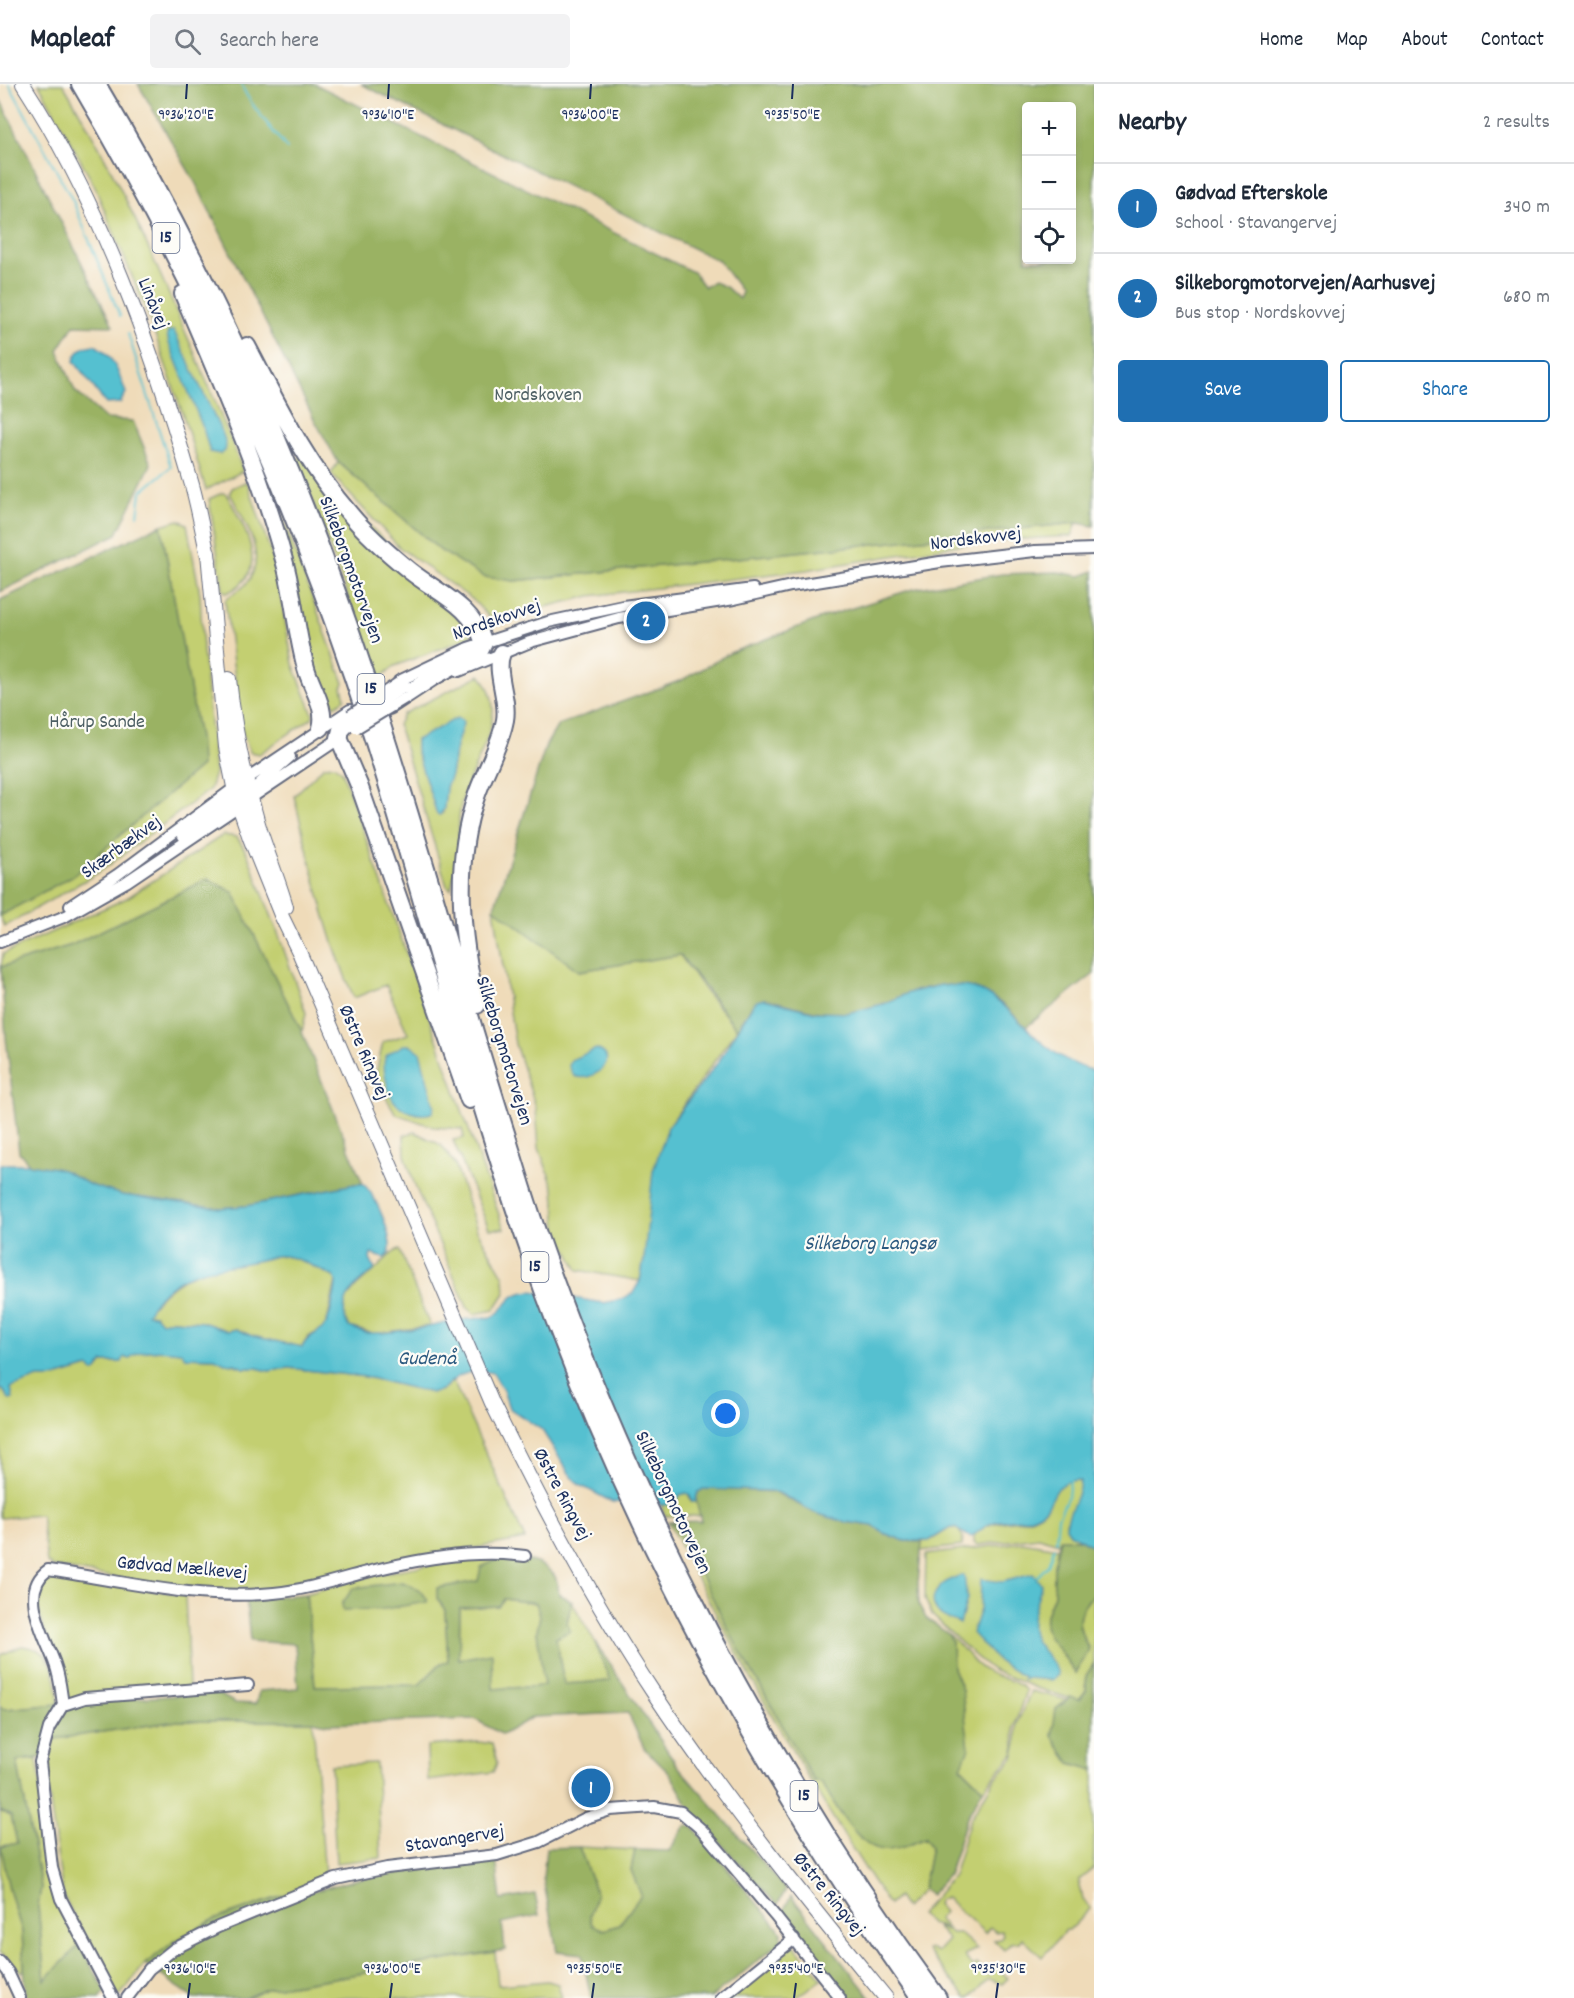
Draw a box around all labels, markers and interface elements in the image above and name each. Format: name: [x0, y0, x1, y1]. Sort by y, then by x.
search box: [150, 14, 570, 68]
text: Mapleaf: [30, 21, 114, 61]
icon: search: [171, 25, 204, 58]
text: Search here: [219, 26, 319, 57]
text: Home: [1259, 26, 1303, 56]
text: Map: [1336, 26, 1368, 56]
text: About: [1401, 26, 1448, 56]
text: Contact: [1481, 26, 1544, 56]
map controls: [1022, 102, 1076, 264]
button: +: [1022, 102, 1076, 156]
text: 9°36'20"E: [158, 105, 214, 127]
text: 9°36'10"E: [362, 105, 414, 127]
text: 9°36'00"E: [561, 105, 619, 127]
text: 9°35'50"E: [764, 105, 820, 127]
text: Nearby: [1118, 105, 1186, 142]
text: 2 results: [1483, 109, 1550, 137]
button: −: [1022, 156, 1076, 210]
text: Gødvad Efterskole: [1175, 179, 1328, 210]
text: 1: [1135, 194, 1140, 222]
text: 340 m: [1504, 194, 1550, 222]
button: locate: [1022, 210, 1076, 264]
text: School · Stavangervej: [1175, 210, 1337, 238]
road number: 15: [152, 223, 180, 253]
text: Silkeborgmotorvejen/Aarhusvej: [1175, 269, 1435, 300]
street label: Linåvej: [129, 274, 175, 334]
text: 2: [1133, 284, 1142, 312]
text: 680 m: [1503, 284, 1550, 312]
text: Bus stop · Nordskovvej: [1175, 300, 1346, 328]
button: Save: [1118, 360, 1328, 422]
button: Share: [1340, 360, 1550, 422]
park label: Nordskoven: [494, 382, 582, 410]
street label: Silkeborgmotorvejen: [310, 493, 390, 647]
street label: Nordskovvej: [929, 521, 1023, 559]
street label: Nordskovvej: [449, 593, 545, 649]
pin: 2: [626, 598, 666, 644]
road number: 15: [358, 674, 385, 704]
park label: Hårup Sande: [49, 709, 145, 737]
street label: Skærbækvej: [76, 809, 168, 887]
street label: Silkeborgmotorvejen: [467, 973, 539, 1129]
street label: Østre Ringvej: [330, 1001, 396, 1105]
water label: Silkeborg Langsø: [804, 1230, 938, 1260]
road number: 15: [522, 1252, 548, 1282]
water label: Gudenå: [398, 1345, 458, 1375]
your location: [711, 1399, 740, 1428]
street label: Silkeborgmotorvejen: [627, 1427, 717, 1579]
street label: Østre Ringvej: [525, 1444, 597, 1546]
street label: Gødvad Mælkevej: [116, 1549, 248, 1589]
pin: 1: [572, 1766, 610, 1810]
road number: 15: [790, 1781, 818, 1811]
street label: Stavangervej: [403, 1818, 507, 1862]
street label: Østre Ringvej: [785, 1847, 871, 1943]
text: 9°36'10"E: [164, 1959, 216, 1981]
text: 9°36'00"E: [363, 1959, 421, 1981]
text: 9°35'50"E: [566, 1959, 622, 1981]
text: 9°35'40"E: [769, 1959, 824, 1981]
text: 9°35'30"E: [970, 1959, 1026, 1981]

